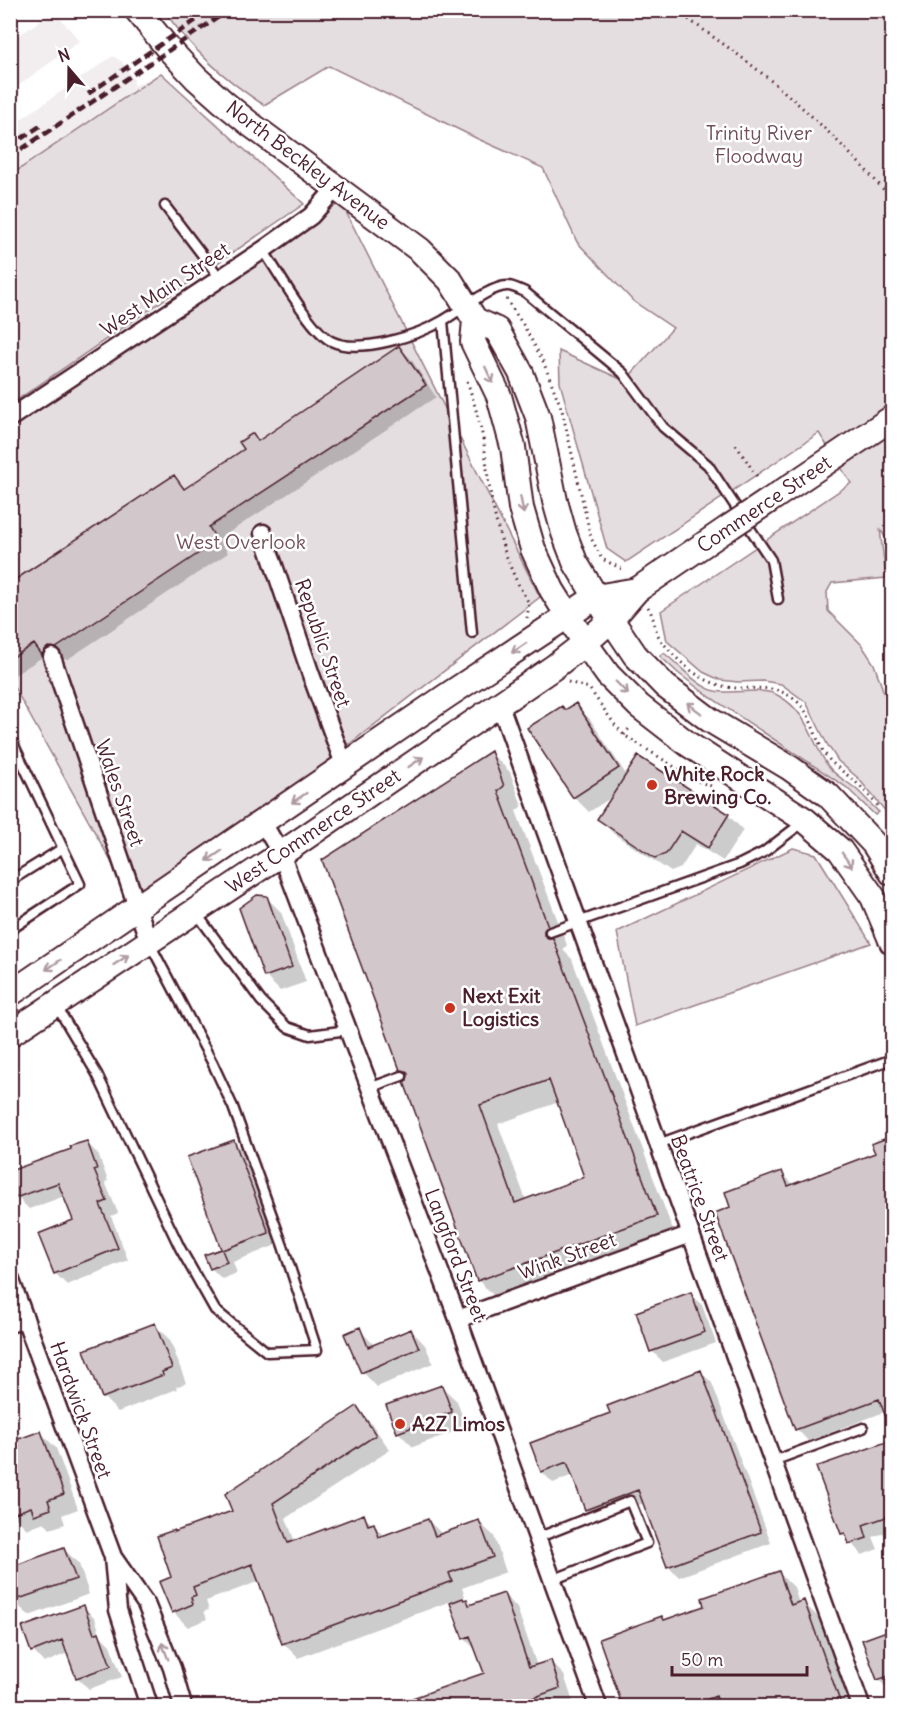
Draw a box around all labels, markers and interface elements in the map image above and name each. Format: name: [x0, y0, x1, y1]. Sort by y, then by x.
north arrow: [39, 39, 99, 99]
text: N: [55, 44, 72, 66]
street label: North Beckley Avenue: [221, 95, 395, 234]
park label: Trinity River Floodway: [706, 120, 812, 168]
street label: West Main Street: [95, 236, 234, 341]
one-way arrow: [484, 366, 496, 384]
street label: Commerce Street: [692, 449, 836, 558]
one-way arrow: [517, 495, 528, 514]
park label: West Overlook: [176, 529, 306, 554]
street label: Republic Street: [290, 575, 357, 711]
one-way arrow: [510, 642, 527, 655]
one-way arrow: [614, 681, 629, 696]
one-way arrow: [686, 701, 702, 714]
street label: Wales Street: [91, 736, 151, 850]
one-way arrow: [407, 756, 424, 768]
place label: White Rock Brewing Co.: [664, 761, 771, 809]
street label: West Commerce Street: [221, 763, 405, 898]
marker: White Rock Brewing Co.: [645, 778, 659, 792]
one-way arrow: [290, 792, 307, 805]
one-way arrow: [206, 849, 223, 862]
one-way arrow: [841, 852, 853, 868]
one-way arrow: [112, 954, 129, 966]
one-way arrow: [46, 959, 62, 971]
place label: Next Exit Logistics: [462, 983, 541, 1031]
marker: Next Exit Logistics: [443, 1001, 457, 1015]
street label: Beatrice Street: [666, 1131, 735, 1265]
street label: Langford Street: [420, 1185, 493, 1325]
street label: Wink Street: [514, 1226, 620, 1285]
street label: Hardwick Street: [45, 1338, 118, 1482]
place label: A2Z Limos: [412, 1411, 505, 1436]
marker: A2Z Limos: [393, 1417, 407, 1431]
scale bar: [672, 1639, 807, 1677]
one-way arrow: [159, 1642, 170, 1661]
text: 50 m: [681, 1648, 723, 1671]

